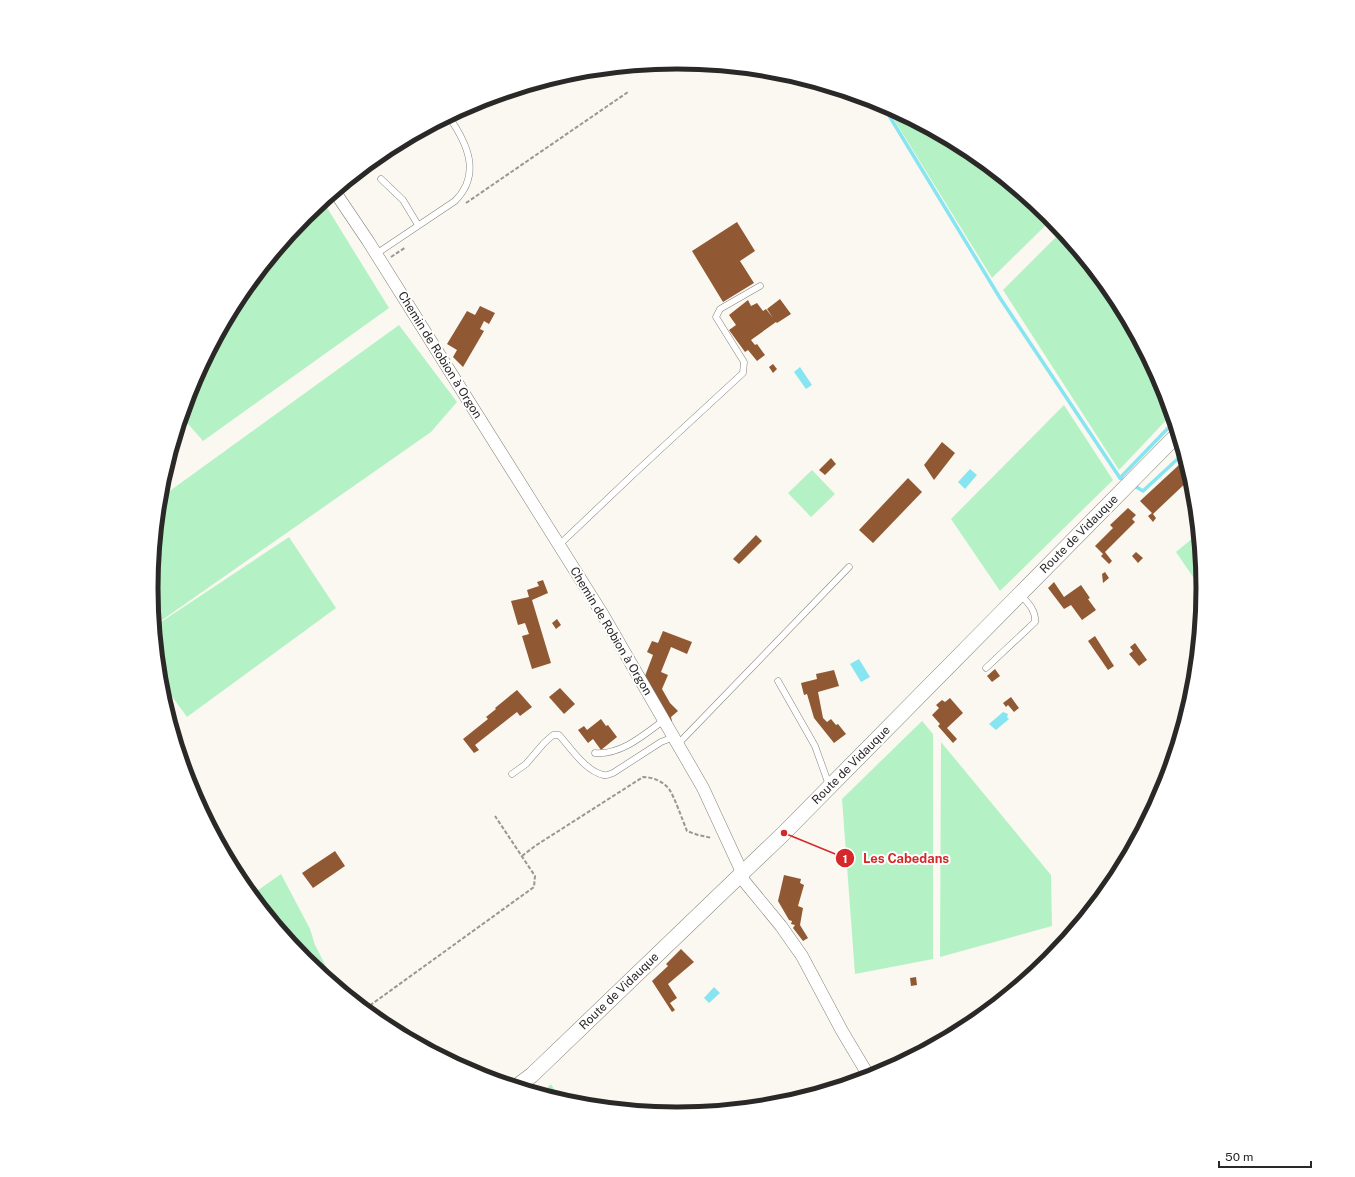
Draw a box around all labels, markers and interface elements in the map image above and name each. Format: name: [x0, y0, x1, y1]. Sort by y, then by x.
street label: Chemin de Robion à Orgon: [395, 289, 485, 421]
street label: Route de Vidauque: [1037, 492, 1121, 576]
street label: Chemin de Robion à Orgon: [567, 564, 655, 698]
street label: Route de Vidauque: [809, 723, 893, 807]
callout: Les Cabedans: [835, 846, 957, 871]
text: Les Cabedans: [863, 851, 949, 866]
text: 1: [842, 852, 848, 866]
street label: Route de Vidauque: [576, 949, 662, 1032]
scale bar: [1219, 1143, 1311, 1169]
text: 50 m: [1225, 1150, 1253, 1164]

